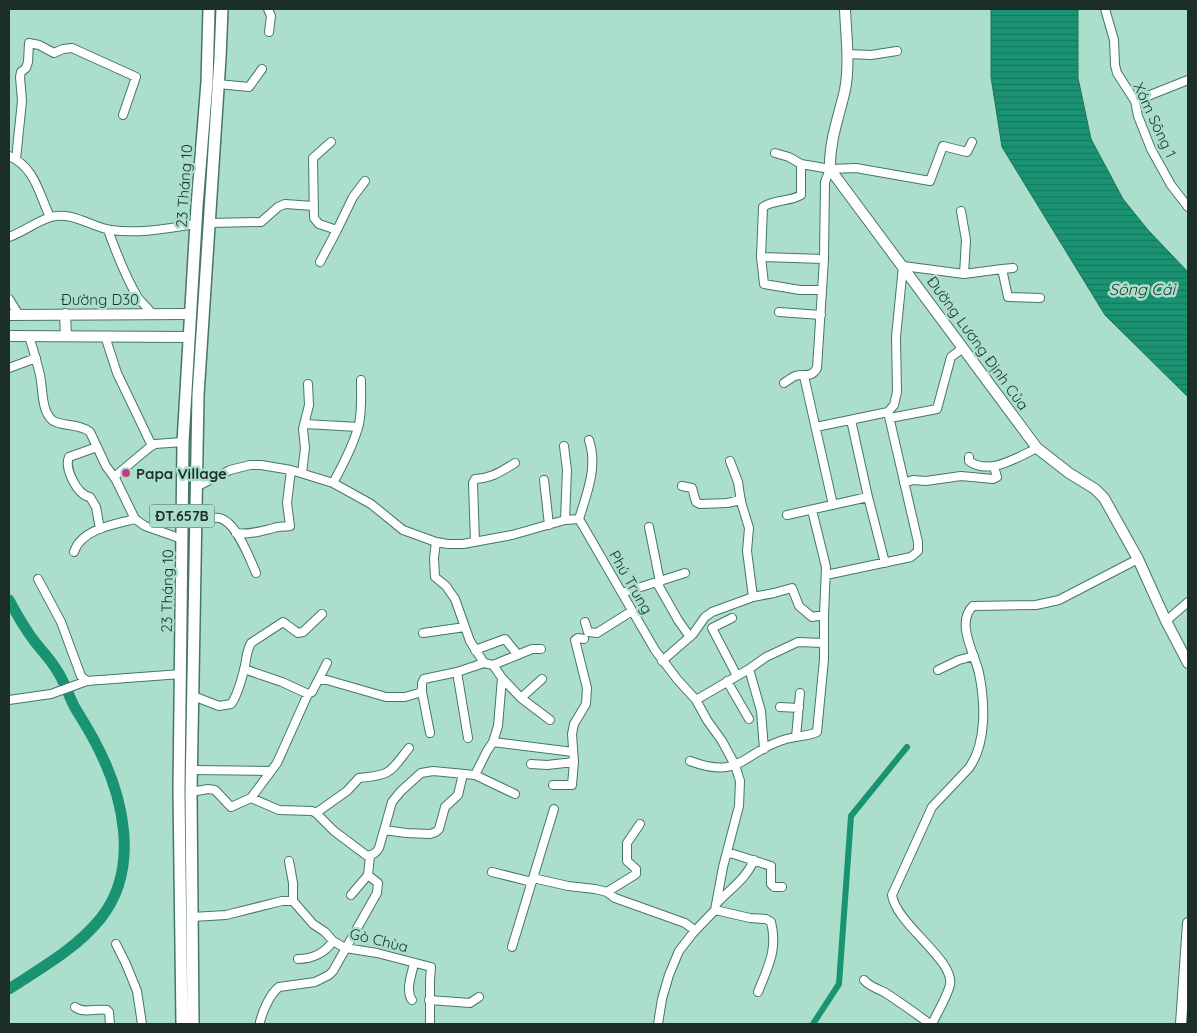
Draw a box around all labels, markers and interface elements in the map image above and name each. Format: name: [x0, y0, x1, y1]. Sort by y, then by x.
street label: Xóm Sông 1: [1129, 79, 1181, 161]
street label: 23 Tháng 10: [172, 144, 196, 228]
street label: Đường Lương Định Của: [923, 272, 1033, 414]
water label: Sông Cái: [1109, 279, 1176, 299]
street label: Đường D30: [61, 290, 139, 309]
place label: Papa Village: [136, 464, 227, 483]
marker: Papa Village: [120, 467, 132, 479]
road number: ĐT.657B: [150, 504, 214, 528]
street label: Phú Trung: [605, 547, 657, 617]
street label: 23 Tháng 10: [157, 549, 177, 633]
street label: Gò Chùa: [348, 924, 410, 956]

